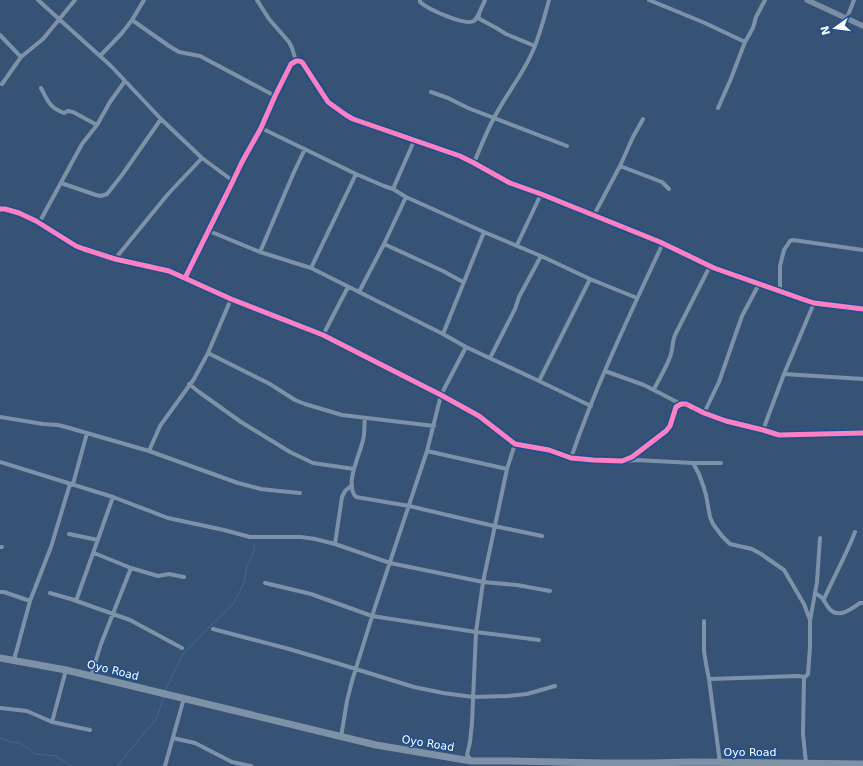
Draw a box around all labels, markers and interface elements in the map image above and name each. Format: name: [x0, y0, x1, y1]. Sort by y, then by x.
north arrow: [815, 8, 855, 48]
text: N: [818, 24, 833, 36]
street label: Oyo Road: [86, 658, 140, 683]
street label: Oyo Road: [401, 733, 455, 754]
street label: Oyo Road: [724, 746, 777, 759]

